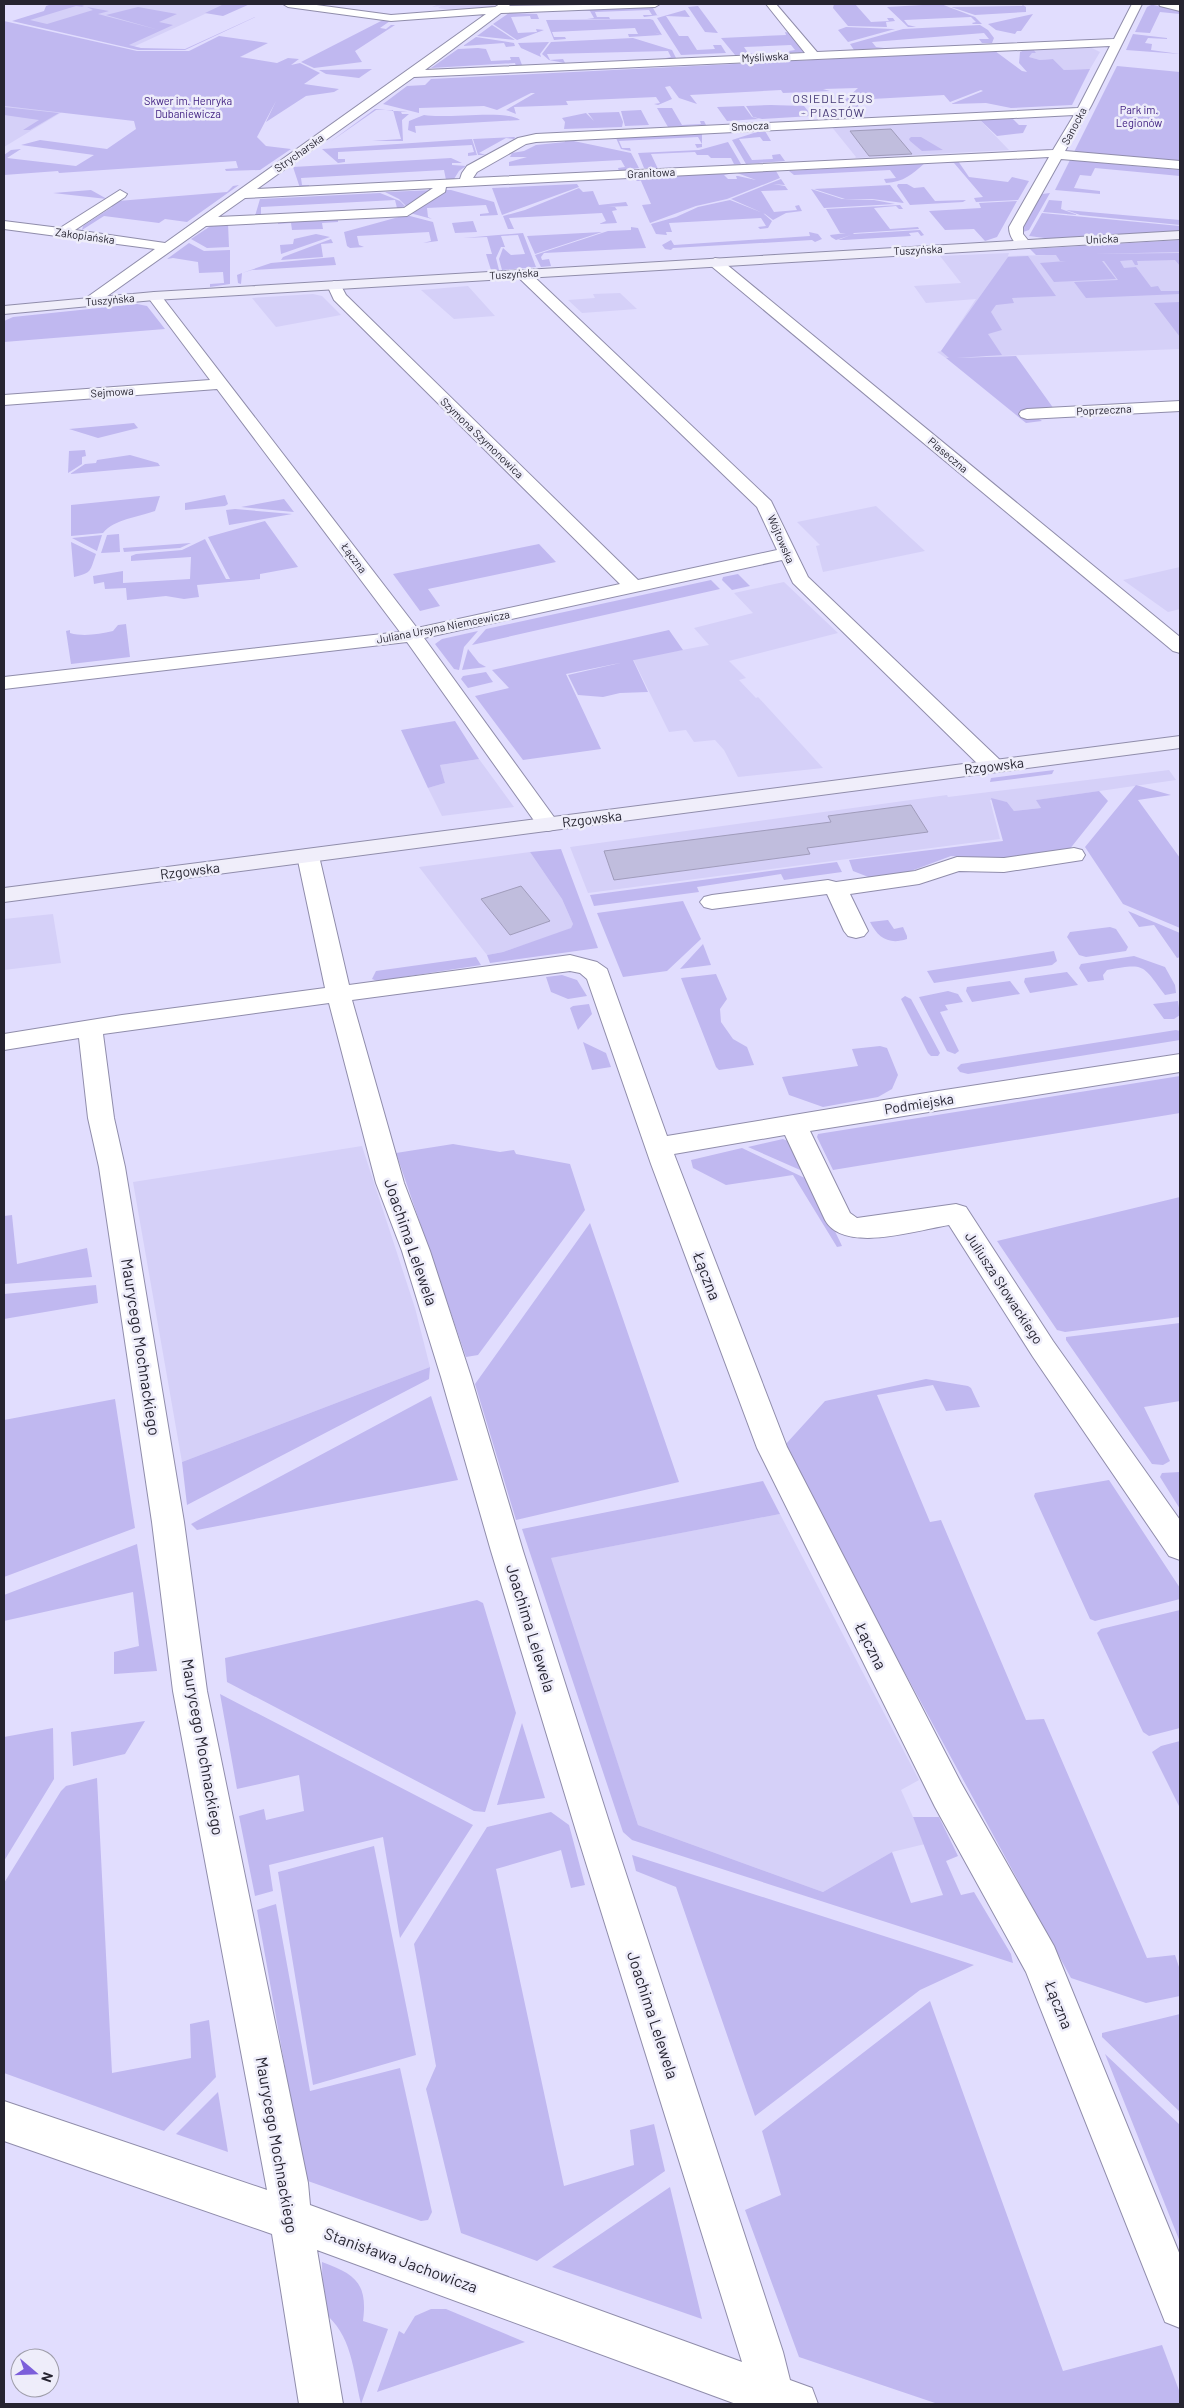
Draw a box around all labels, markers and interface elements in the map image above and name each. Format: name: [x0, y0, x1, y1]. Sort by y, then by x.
street label: Myśliwska: [741, 49, 789, 64]
district label: OSIEDLE ZUS - PIASTÓW: [792, 91, 874, 119]
park label: Skwer im. Henryka Dubaniewicza: [144, 94, 232, 120]
park label: Park im. Legionów: [1116, 103, 1162, 129]
street label: Sanocka: [1058, 105, 1089, 147]
street label: Smocza: [731, 118, 769, 133]
street label: Strycharska: [272, 131, 326, 174]
street label: Granitowa: [627, 165, 675, 180]
street label: Zakopiańska: [55, 225, 116, 246]
street label: Unicka: [1085, 231, 1119, 246]
street label: Tuszyńska: [893, 242, 943, 257]
street label: Tuszyńska: [489, 265, 539, 282]
street label: Tuszyńska: [85, 291, 135, 308]
street label: Sejmowa: [90, 384, 134, 399]
street label: Szymona Szymonowica: [438, 395, 527, 481]
street label: Poprzeczna: [1076, 402, 1132, 417]
street label: Piaseczna: [926, 434, 971, 475]
street label: Wójtowska: [765, 513, 797, 565]
street label: Łączna: [338, 539, 370, 575]
street label: Juliana Ursyna Niemcewicza: [375, 607, 511, 646]
street label: Rzgowska: [963, 753, 1025, 778]
street label: Rzgowska: [561, 806, 623, 831]
street label: Rzgowska: [159, 858, 221, 883]
street label: Podmiejska: [883, 1090, 955, 1117]
street label: Joachima Lelewela: [381, 1176, 442, 1308]
street label: Juliusza Słowackiego: [962, 1228, 1047, 1347]
street label: Łączna: [689, 1248, 725, 1303]
street label: Maurycego Mochnackiego: [118, 1257, 165, 1437]
street label: Joachima Lelewela: [503, 1561, 560, 1694]
street label: Łączna: [851, 1618, 891, 1672]
street label: Maurycego Mochnackiego: [179, 1657, 228, 1837]
street label: Joachima Lelewela: [624, 1949, 683, 2081]
street label: Łączna: [1041, 1977, 1078, 2032]
street label: Maurycego Mochnackiego: [253, 2055, 302, 2235]
street label: Stanisława Jachowicza: [322, 2223, 481, 2296]
north arrow: [10, 2348, 60, 2398]
text: N: [38, 2370, 57, 2385]

